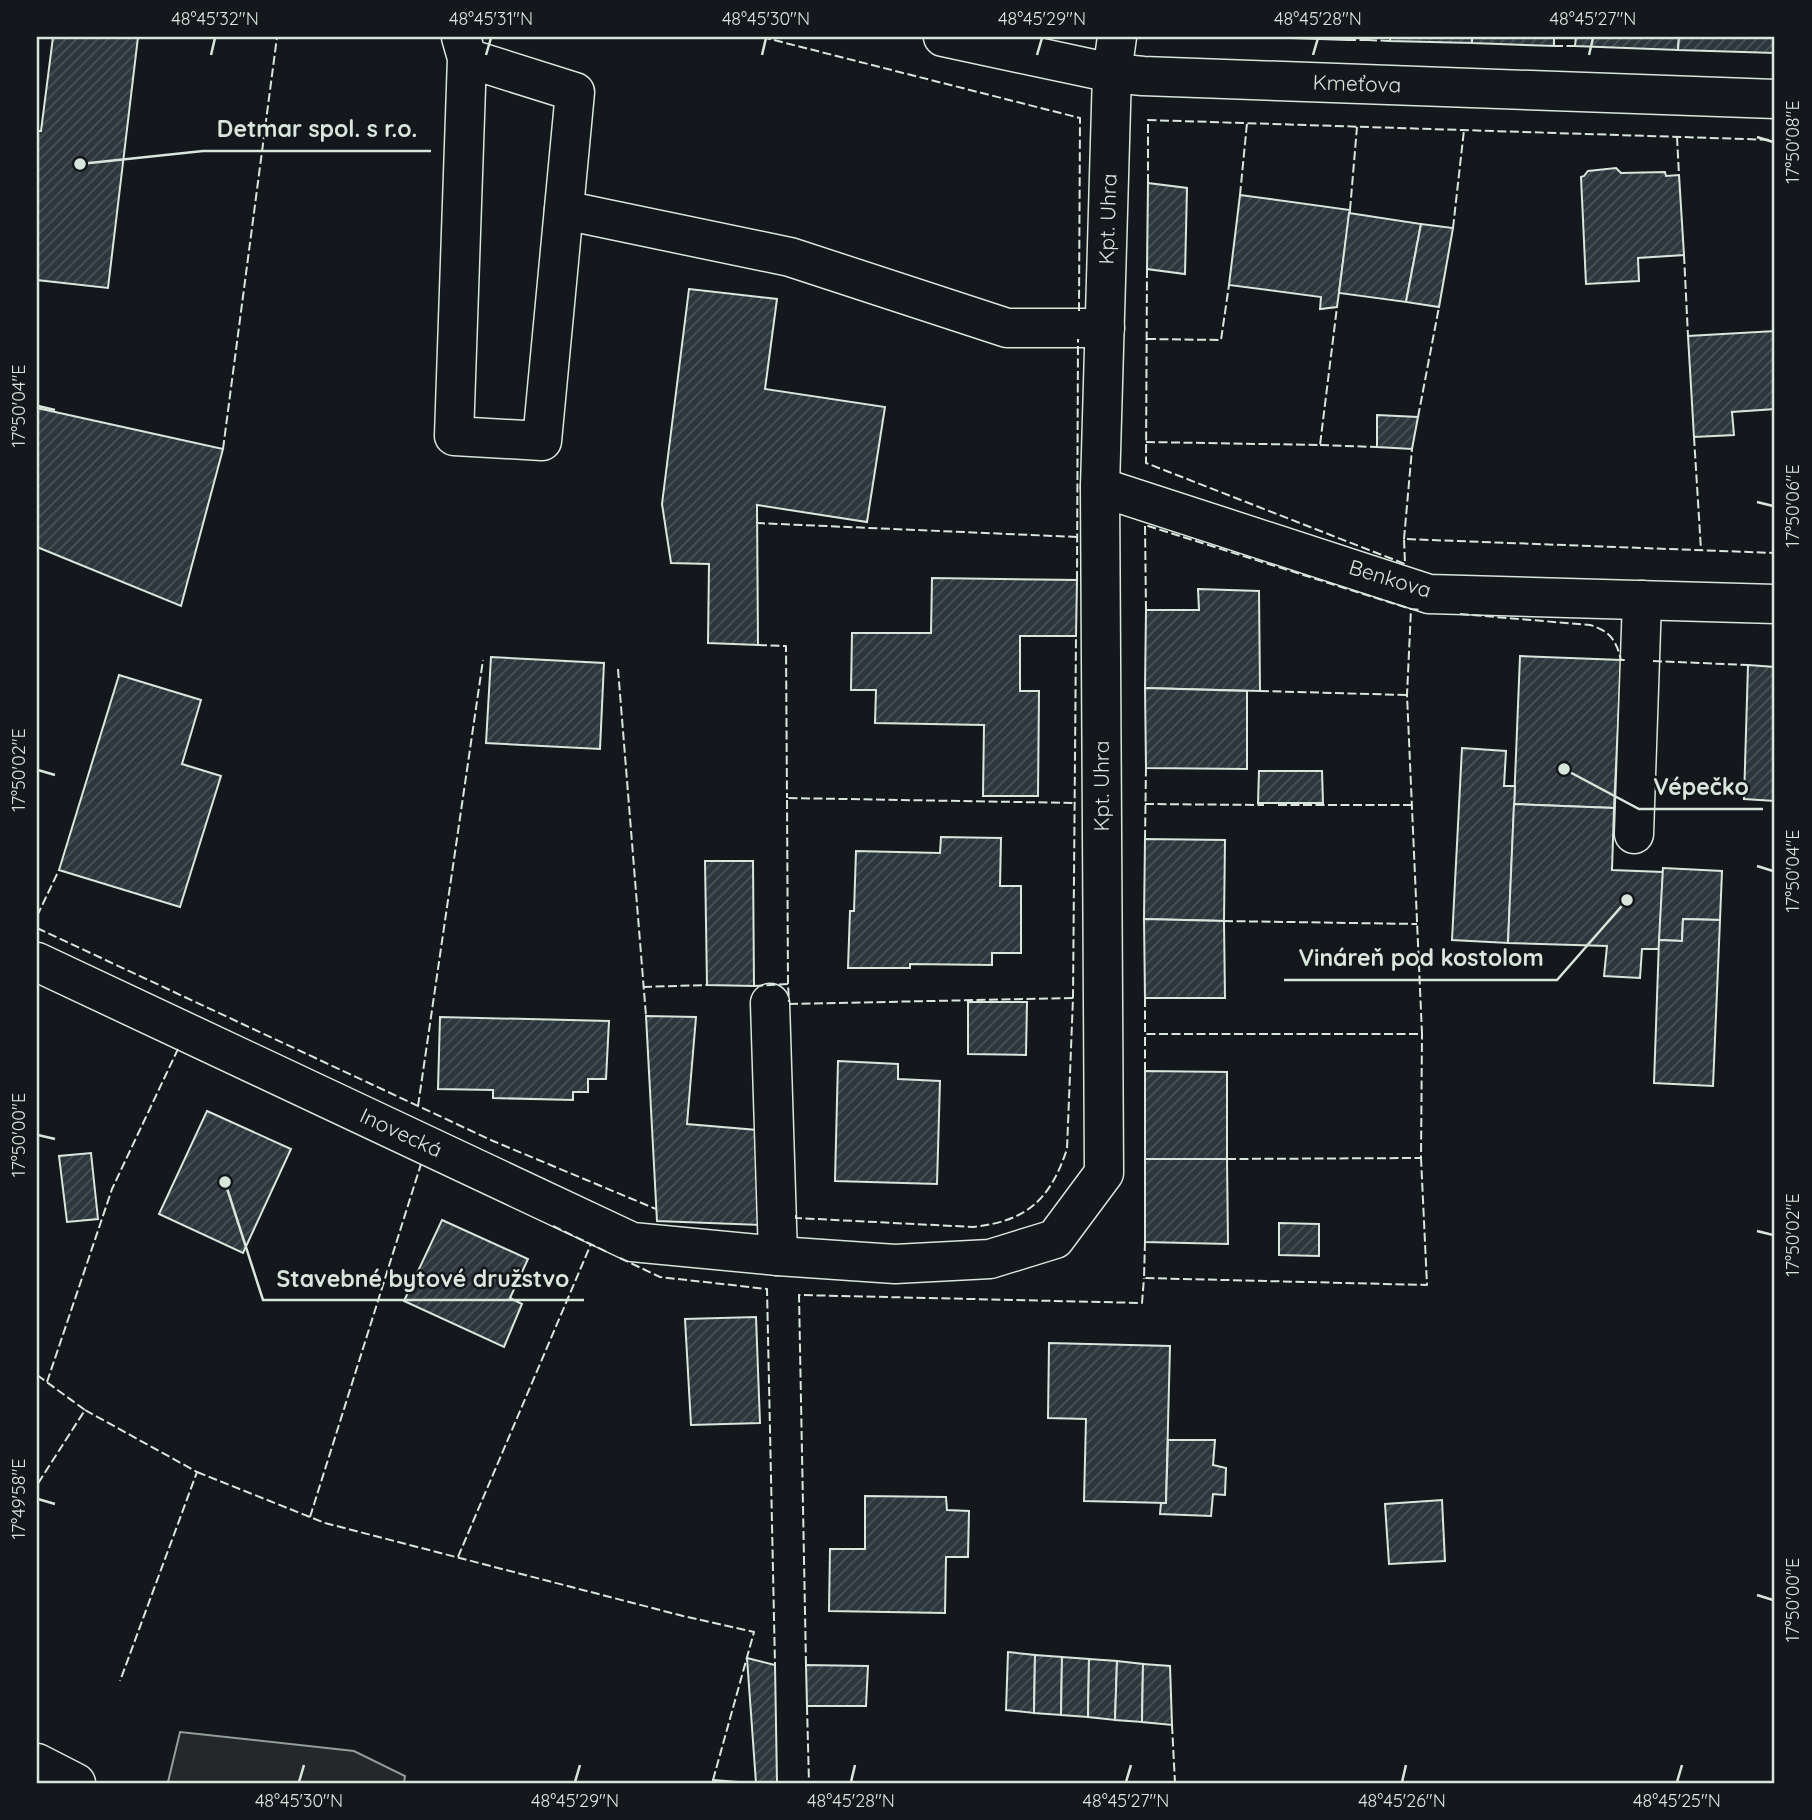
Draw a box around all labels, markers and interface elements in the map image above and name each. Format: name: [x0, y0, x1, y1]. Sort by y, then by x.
text: 48°45'32"N: [171, 7, 259, 30]
text: 48°45'31"N: [449, 7, 533, 30]
text: 48°45'30"N: [722, 7, 810, 30]
text: 48°45'29"N: [998, 7, 1086, 30]
text: 48°45'28"N: [1274, 7, 1362, 30]
text: 48°45'27"N: [1550, 7, 1636, 30]
street label: Kmeťova: [1312, 68, 1402, 98]
text: 17°50'08"E: [1781, 100, 1804, 184]
callout: Detmar spol. s r.o.: [203, 107, 431, 151]
text: Detmar spol. s r.o.: [217, 114, 417, 143]
street label: Kpt. Uhra: [1092, 173, 1122, 265]
text: 17°50'04"E: [7, 364, 30, 448]
text: 17°50'06"E: [1781, 464, 1804, 548]
street label: Benkova: [1346, 553, 1435, 603]
text: 17°50'02"E: [7, 728, 30, 812]
street label: Kpt. Uhra: [1088, 741, 1114, 831]
callout: Vépečko: [1639, 765, 1763, 809]
text: Vépečko: [1653, 772, 1749, 801]
text: 17°50'04"E: [1781, 829, 1804, 913]
callout: Vináreň pod kostolom: [1284, 936, 1557, 980]
text: Vináreň pod kostolom: [1298, 943, 1544, 972]
text: 17°50'00"E: [7, 1093, 30, 1177]
street label: Inovecká: [356, 1102, 447, 1162]
text: 17°50'02"E: [1781, 1193, 1804, 1277]
callout: Stavebné bytové družstvo: [263, 1256, 584, 1300]
text: Stavebné bytové družstvo: [277, 1264, 569, 1293]
text: 17°49'58"E: [7, 1458, 30, 1540]
text: 17°50'00"E: [1781, 1558, 1804, 1642]
text: 48°45'30"N: [255, 1789, 343, 1812]
text: 48°45'29"N: [531, 1789, 619, 1812]
text: 48°45'28"N: [807, 1789, 895, 1812]
text: 48°45'27"N: [1083, 1789, 1169, 1812]
text: 48°45'26"N: [1358, 1789, 1446, 1812]
text: 48°45'25"N: [1633, 1789, 1721, 1812]

